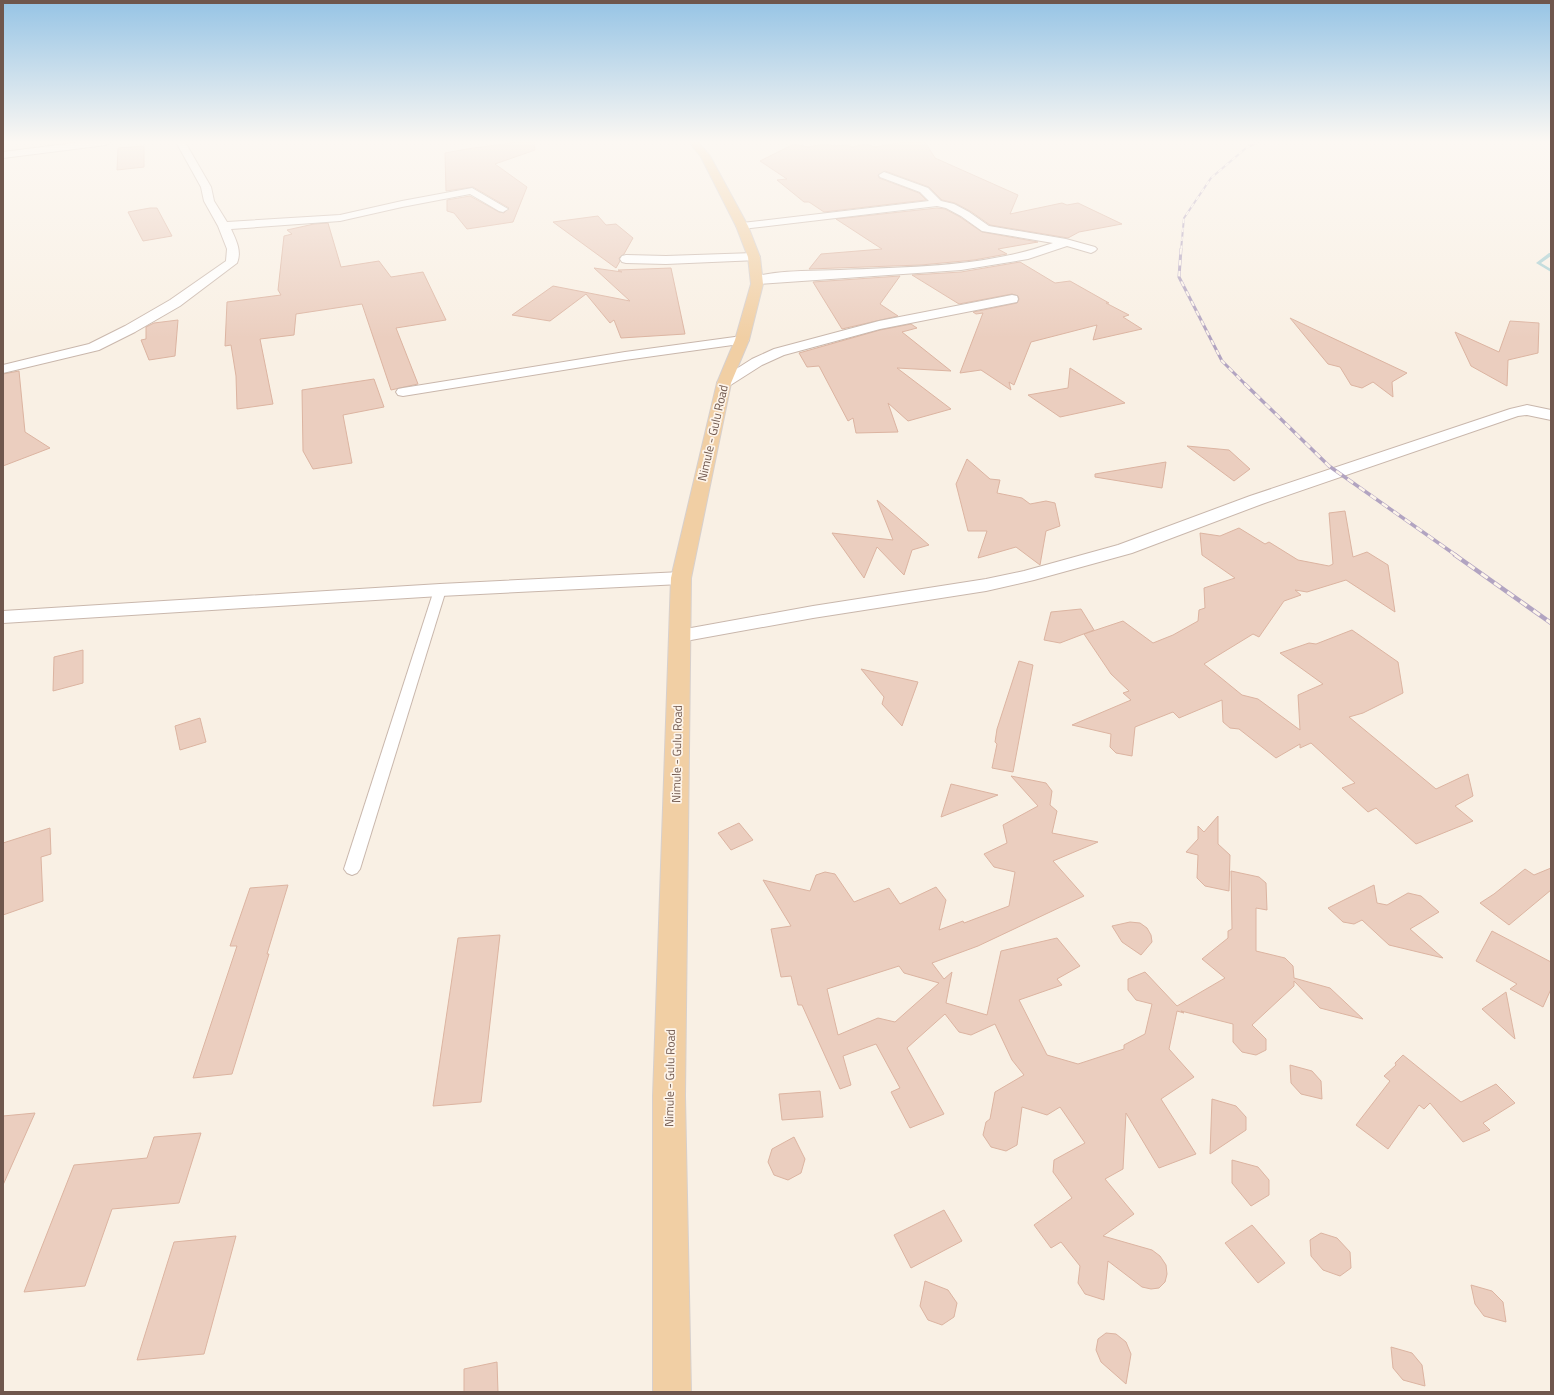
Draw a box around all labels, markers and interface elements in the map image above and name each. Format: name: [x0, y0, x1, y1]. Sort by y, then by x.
street label: Nimule - Gulu Road: [692, 383, 733, 483]
street label: Nimule - Gulu Road: [666, 705, 687, 803]
street label: Nimule - Gulu Road: [659, 1029, 680, 1127]

